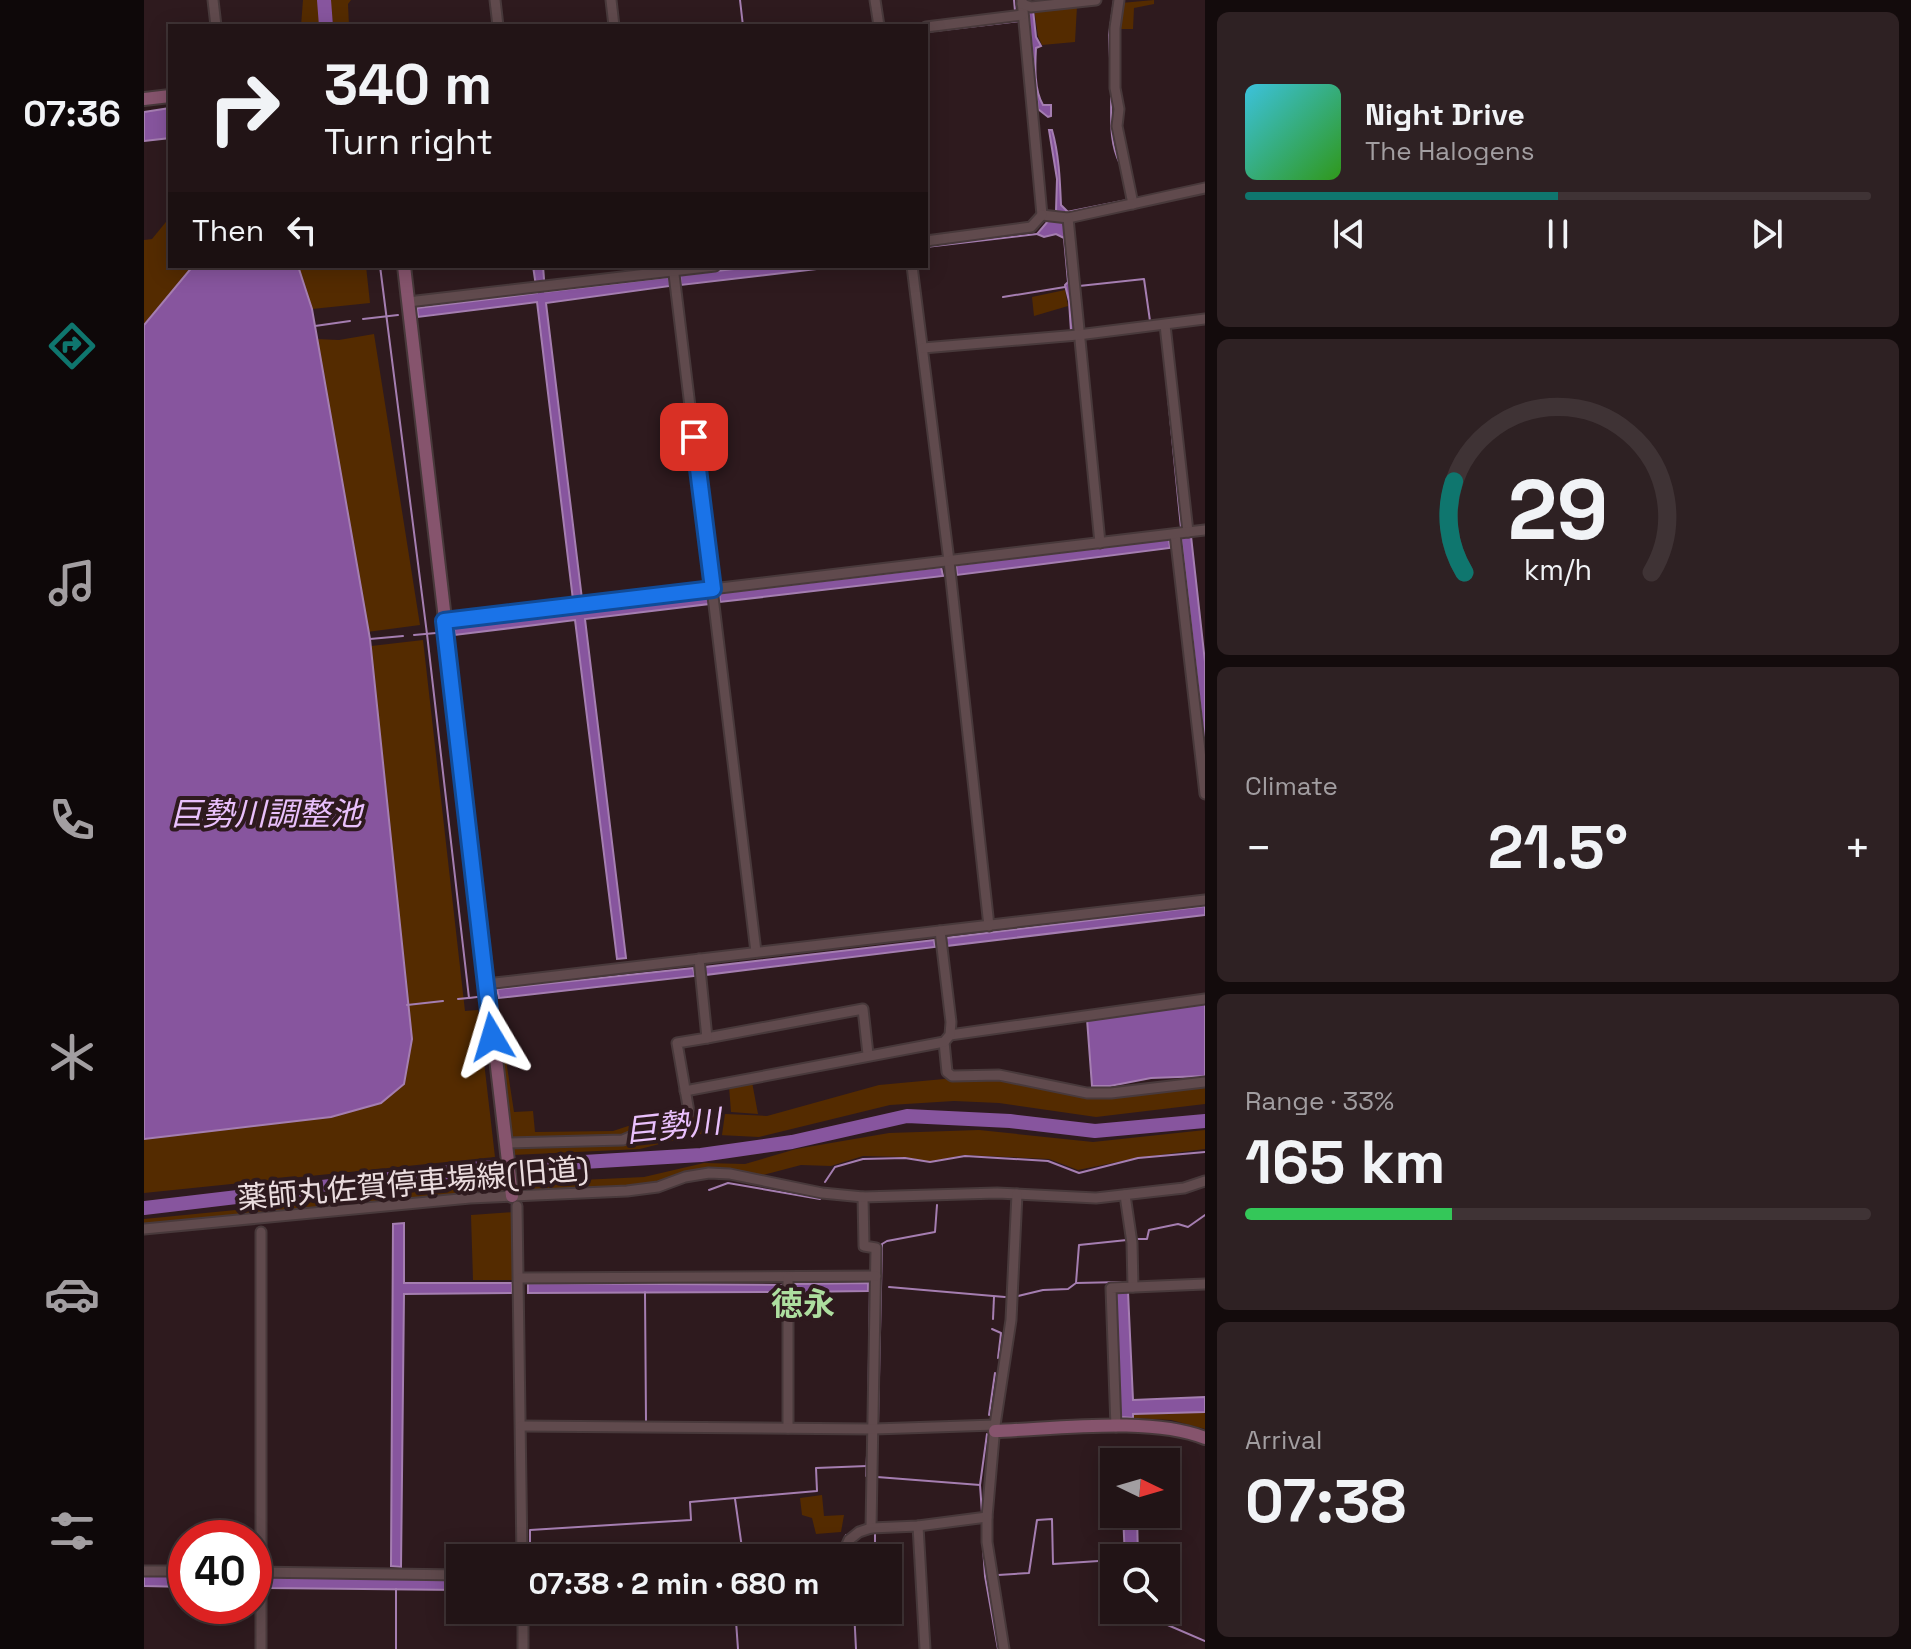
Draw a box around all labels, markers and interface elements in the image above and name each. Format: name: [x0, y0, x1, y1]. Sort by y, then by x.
text: 340 m: [324, 49, 492, 120]
icon: right: [192, 56, 296, 160]
text: 07:36: [23, 91, 121, 137]
text: Night Drive: [1365, 95, 1525, 134]
text: Turn right: [324, 119, 493, 165]
text: The Halogens: [1365, 134, 1534, 168]
icon: left: [280, 208, 324, 252]
text: Then: [192, 211, 264, 250]
icon: previous: [1327, 212, 1371, 256]
icon: pause: [1536, 212, 1580, 256]
icon: next: [1745, 212, 1789, 256]
icon: directions: [44, 318, 100, 374]
pin: [660, 403, 728, 471]
icon: arrive: [672, 415, 716, 459]
text: 29: [1508, 457, 1608, 563]
text: km/h: [1524, 552, 1592, 588]
icon: music: [44, 555, 100, 611]
text: Climate: [1245, 769, 1338, 803]
icon: phone: [44, 792, 100, 848]
water label: 巨勢川調整池: [170, 794, 365, 834]
text: 21.5°: [1488, 809, 1628, 886]
text: −: [1245, 820, 1272, 876]
text: +: [1844, 820, 1871, 876]
position arrow: [450, 995, 534, 1079]
icon: climate: [44, 1029, 100, 1085]
text: Range · 33%: [1245, 1084, 1394, 1118]
water label: 巨勢川: [623, 1101, 726, 1151]
text: 165 km: [1245, 1124, 1446, 1201]
street label: 薬師丸佐賀停車場線(旧道): [236, 1148, 590, 1218]
icon: car: [44, 1266, 100, 1322]
district label: 徳永: [771, 1284, 835, 1324]
text: Arrival: [1245, 1423, 1322, 1457]
north arrow: [1100, 1448, 1180, 1528]
map controls: [1100, 1448, 1180, 1624]
text: 07:38: [1245, 1463, 1406, 1540]
icon: filters: [44, 1503, 100, 1559]
speed limit sign: 40: [168, 1520, 272, 1624]
button: search: [1100, 1544, 1180, 1624]
text: 07:38 · 2 min · 680 m: [529, 1564, 819, 1603]

